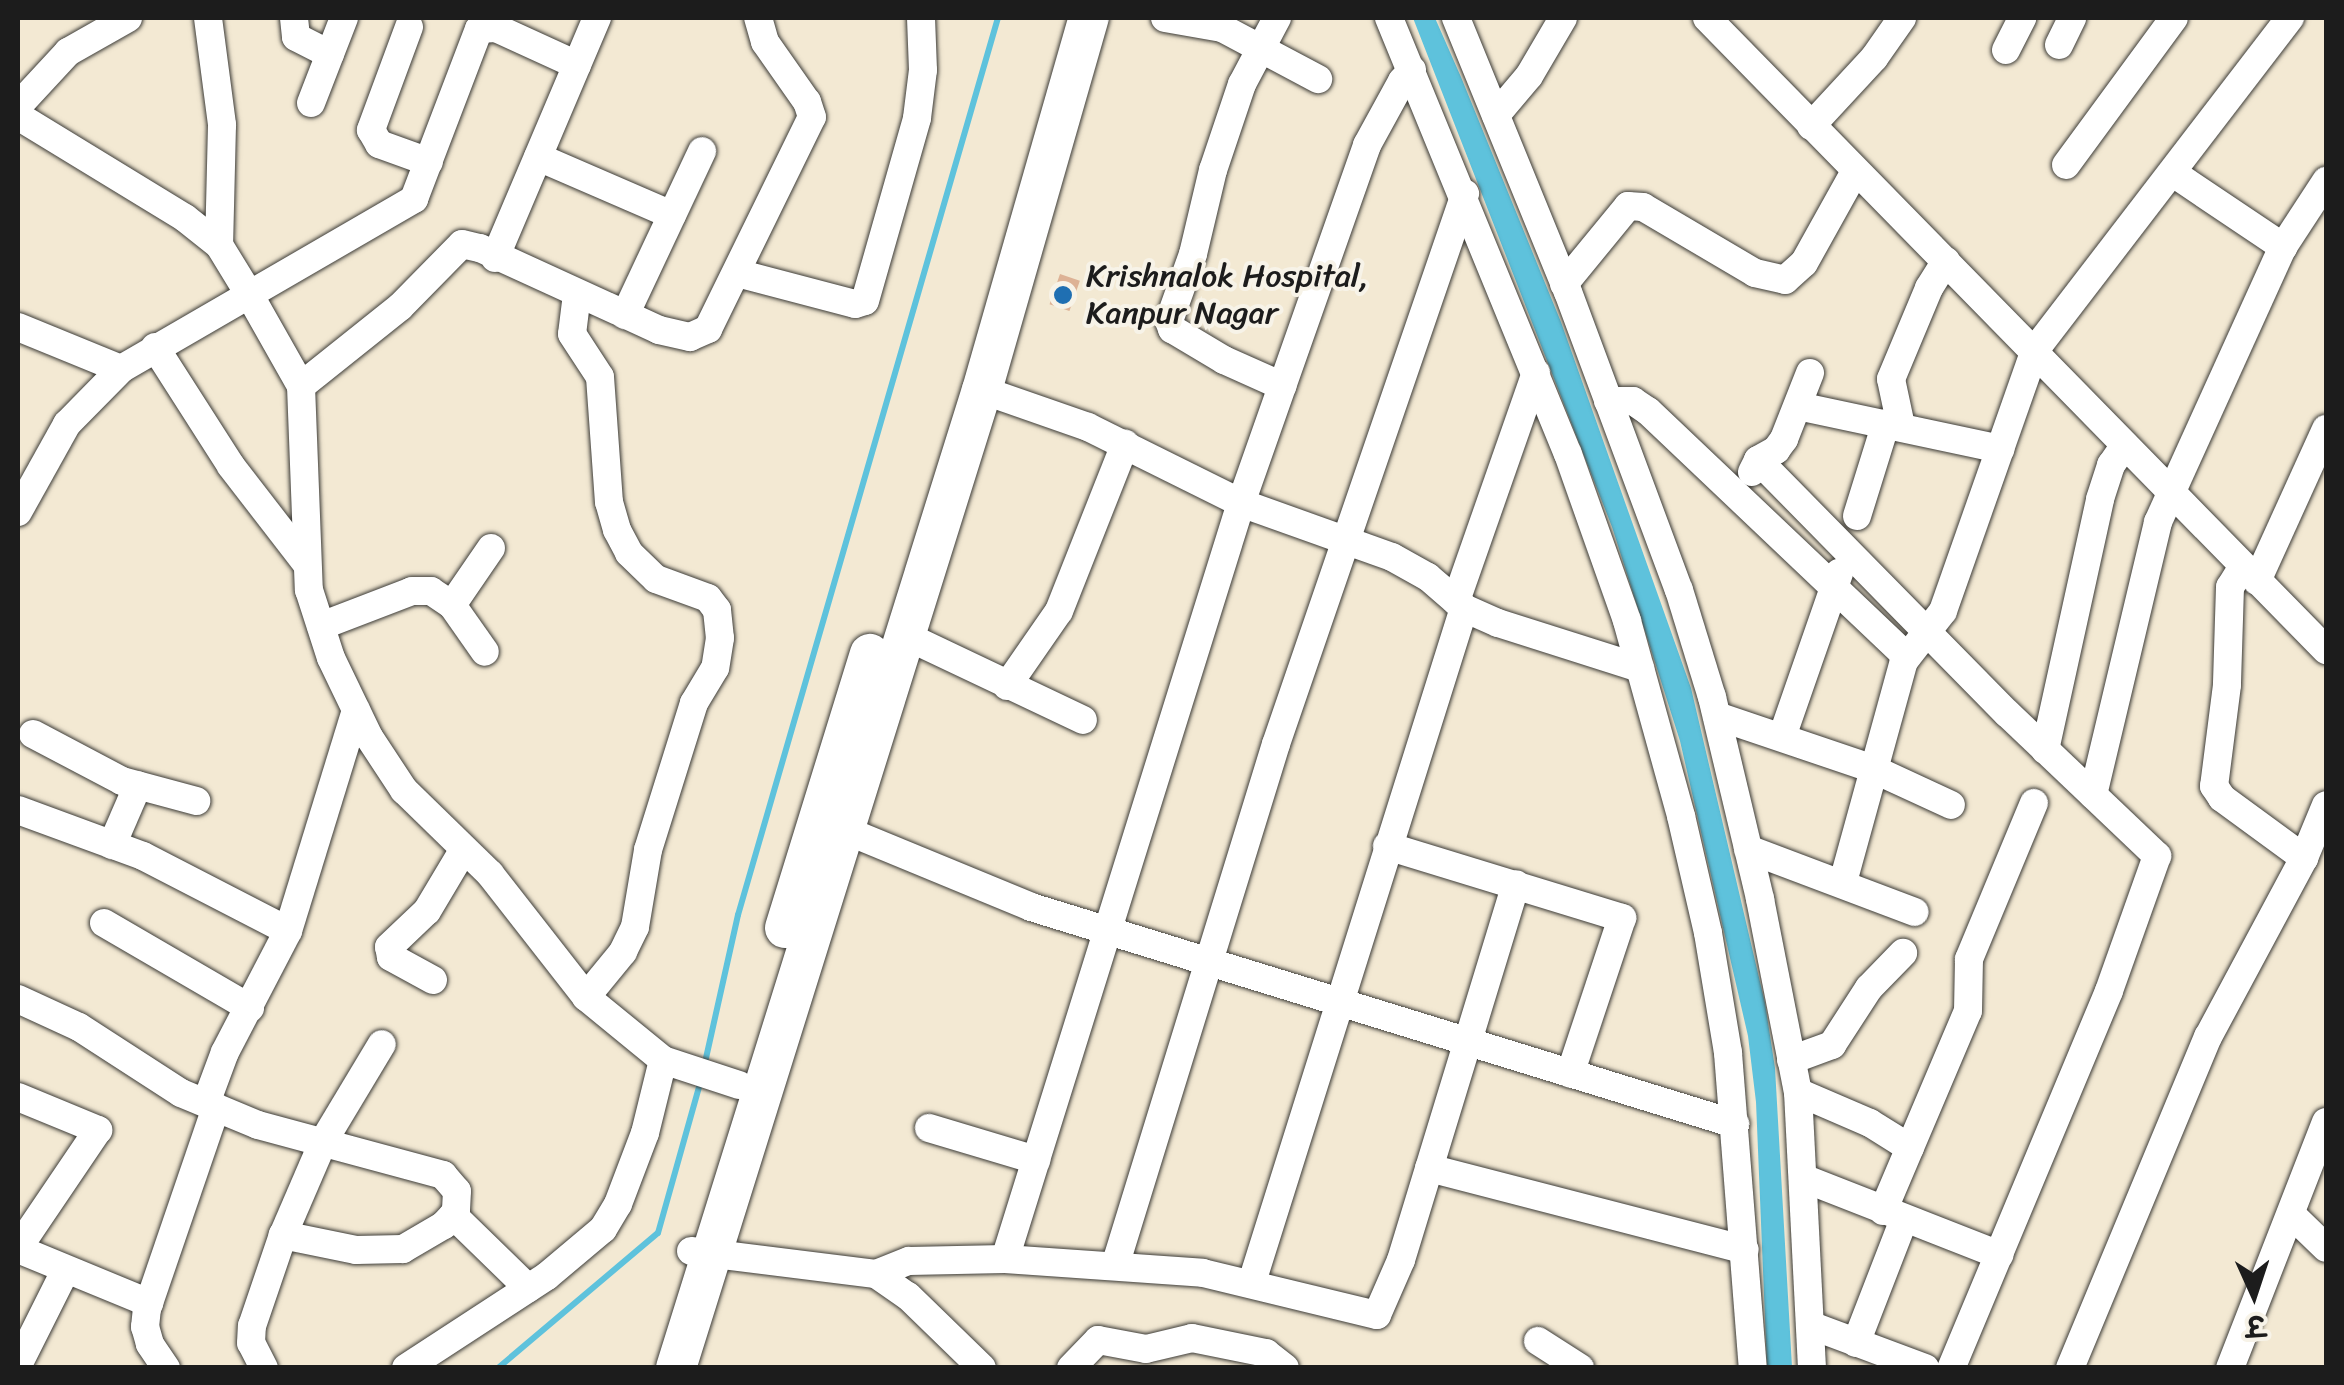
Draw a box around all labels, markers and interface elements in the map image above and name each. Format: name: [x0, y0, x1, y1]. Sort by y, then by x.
place label: Krishnalok Hospital, Kanpur Nagar: [1086, 258, 1369, 333]
marker: Krishnalok Hospital, Kanpur Nagar: [1050, 282, 1076, 308]
north arrow: [2204, 1245, 2304, 1345]
text: उ: [2245, 1301, 2266, 1350]

